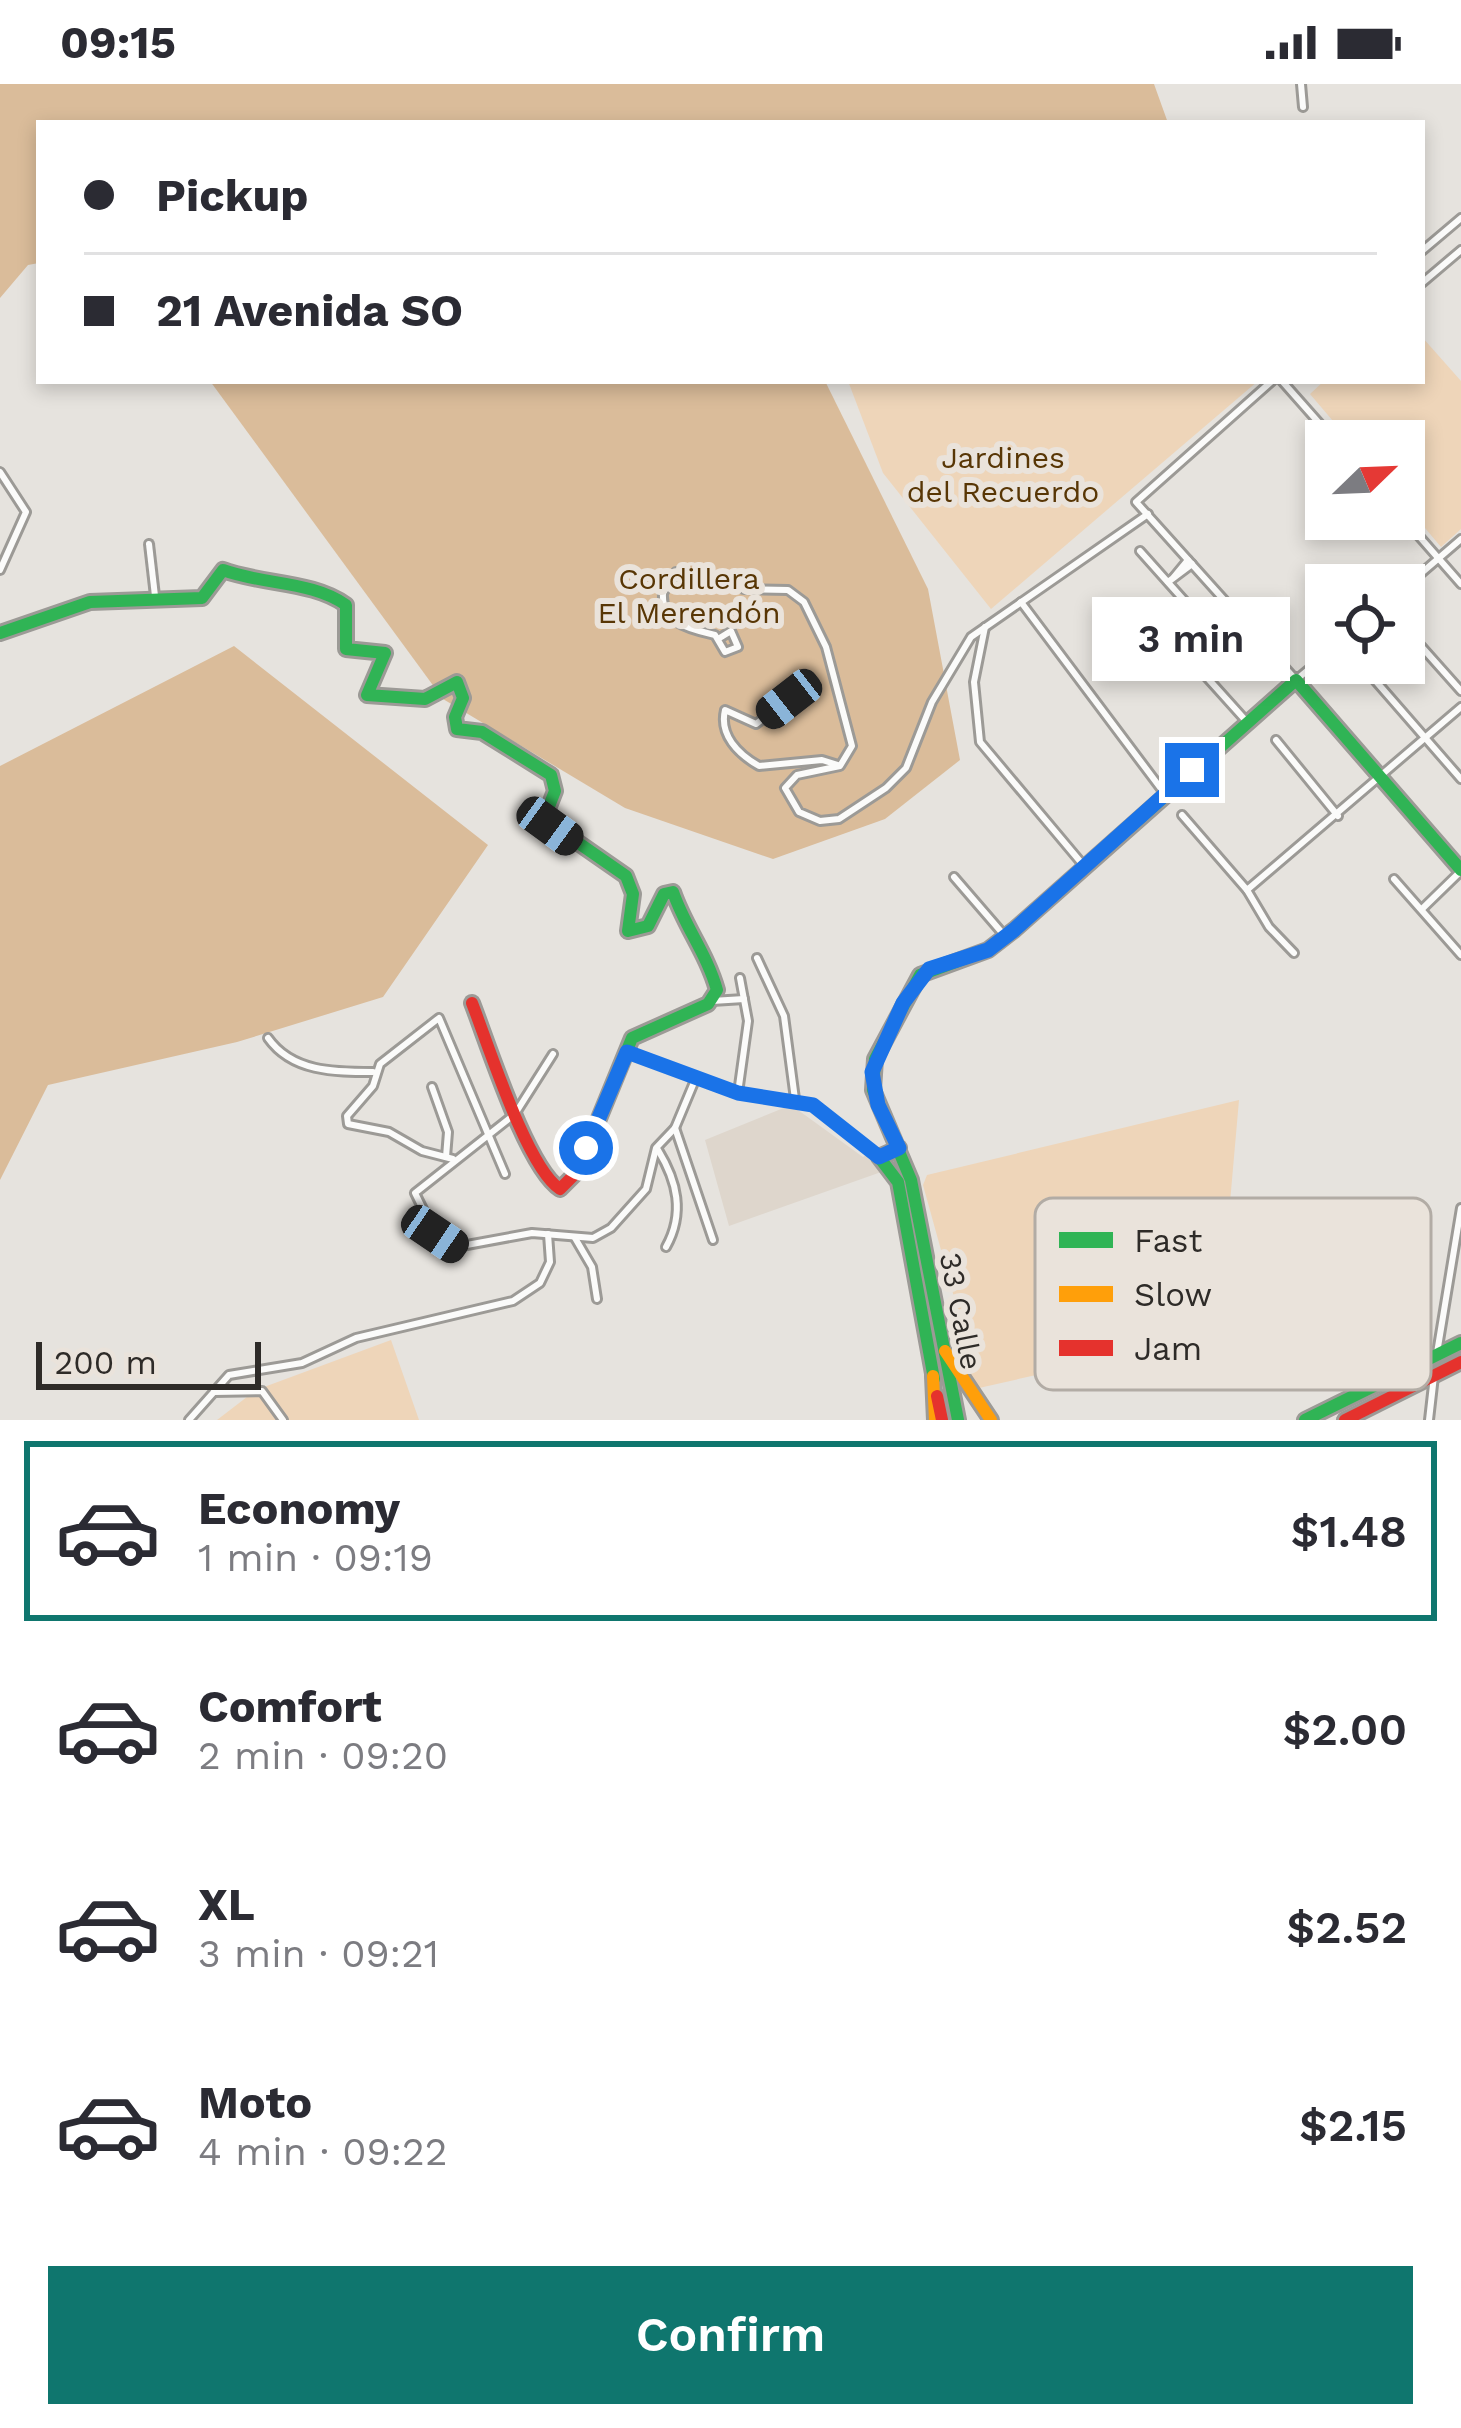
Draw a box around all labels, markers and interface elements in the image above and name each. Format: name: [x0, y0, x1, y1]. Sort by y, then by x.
text: 09:15: [60, 16, 176, 69]
text: Pickup: [156, 169, 308, 222]
text: 21 Avenida SO: [156, 284, 463, 337]
north arrow: [1305, 420, 1425, 540]
map controls: [1305, 420, 1425, 684]
park label: Jardines del Recuerdo: [907, 440, 1099, 509]
park label: Cordillera El Merendón: [597, 561, 781, 630]
button: locate: [1305, 564, 1425, 684]
callout: 3 min: [1093, 596, 1291, 680]
text: 3 min: [1138, 616, 1244, 661]
car: [750, 663, 828, 735]
route end: [1165, 743, 1219, 797]
car: [510, 790, 590, 862]
route start: [559, 1121, 613, 1175]
legend: [1035, 1198, 1431, 1390]
car: [395, 1199, 475, 1269]
text: Fast: [1134, 1221, 1203, 1260]
street label: 33 Calle: [933, 1250, 989, 1372]
text: Slow: [1134, 1275, 1212, 1314]
text: Jam: [1134, 1329, 1202, 1368]
scale bar: [36, 1336, 261, 1389]
text: 200 m: [54, 1343, 157, 1382]
icon: car: [54, 1477, 162, 1585]
text: Economy: [198, 1482, 400, 1535]
text: $1.48: [1291, 1505, 1407, 1558]
text: 1 min · 09:19: [198, 1535, 433, 1580]
icon: car: [54, 1675, 162, 1783]
text: Comfort: [198, 1680, 382, 1733]
text: $2.00: [1283, 1703, 1407, 1756]
text: 2 min · 09:20: [198, 1733, 448, 1778]
icon: car: [54, 1873, 162, 1981]
text: XL: [198, 1878, 255, 1931]
text: $2.52: [1286, 1901, 1407, 1954]
text: 3 min · 09:21: [198, 1931, 439, 1976]
icon: car: [54, 2071, 162, 2179]
text: Moto: [198, 2076, 312, 2129]
text: $2.15: [1299, 2099, 1407, 2152]
text: 4 min · 09:22: [198, 2129, 448, 2174]
button: Confirm: [48, 2266, 1413, 2404]

